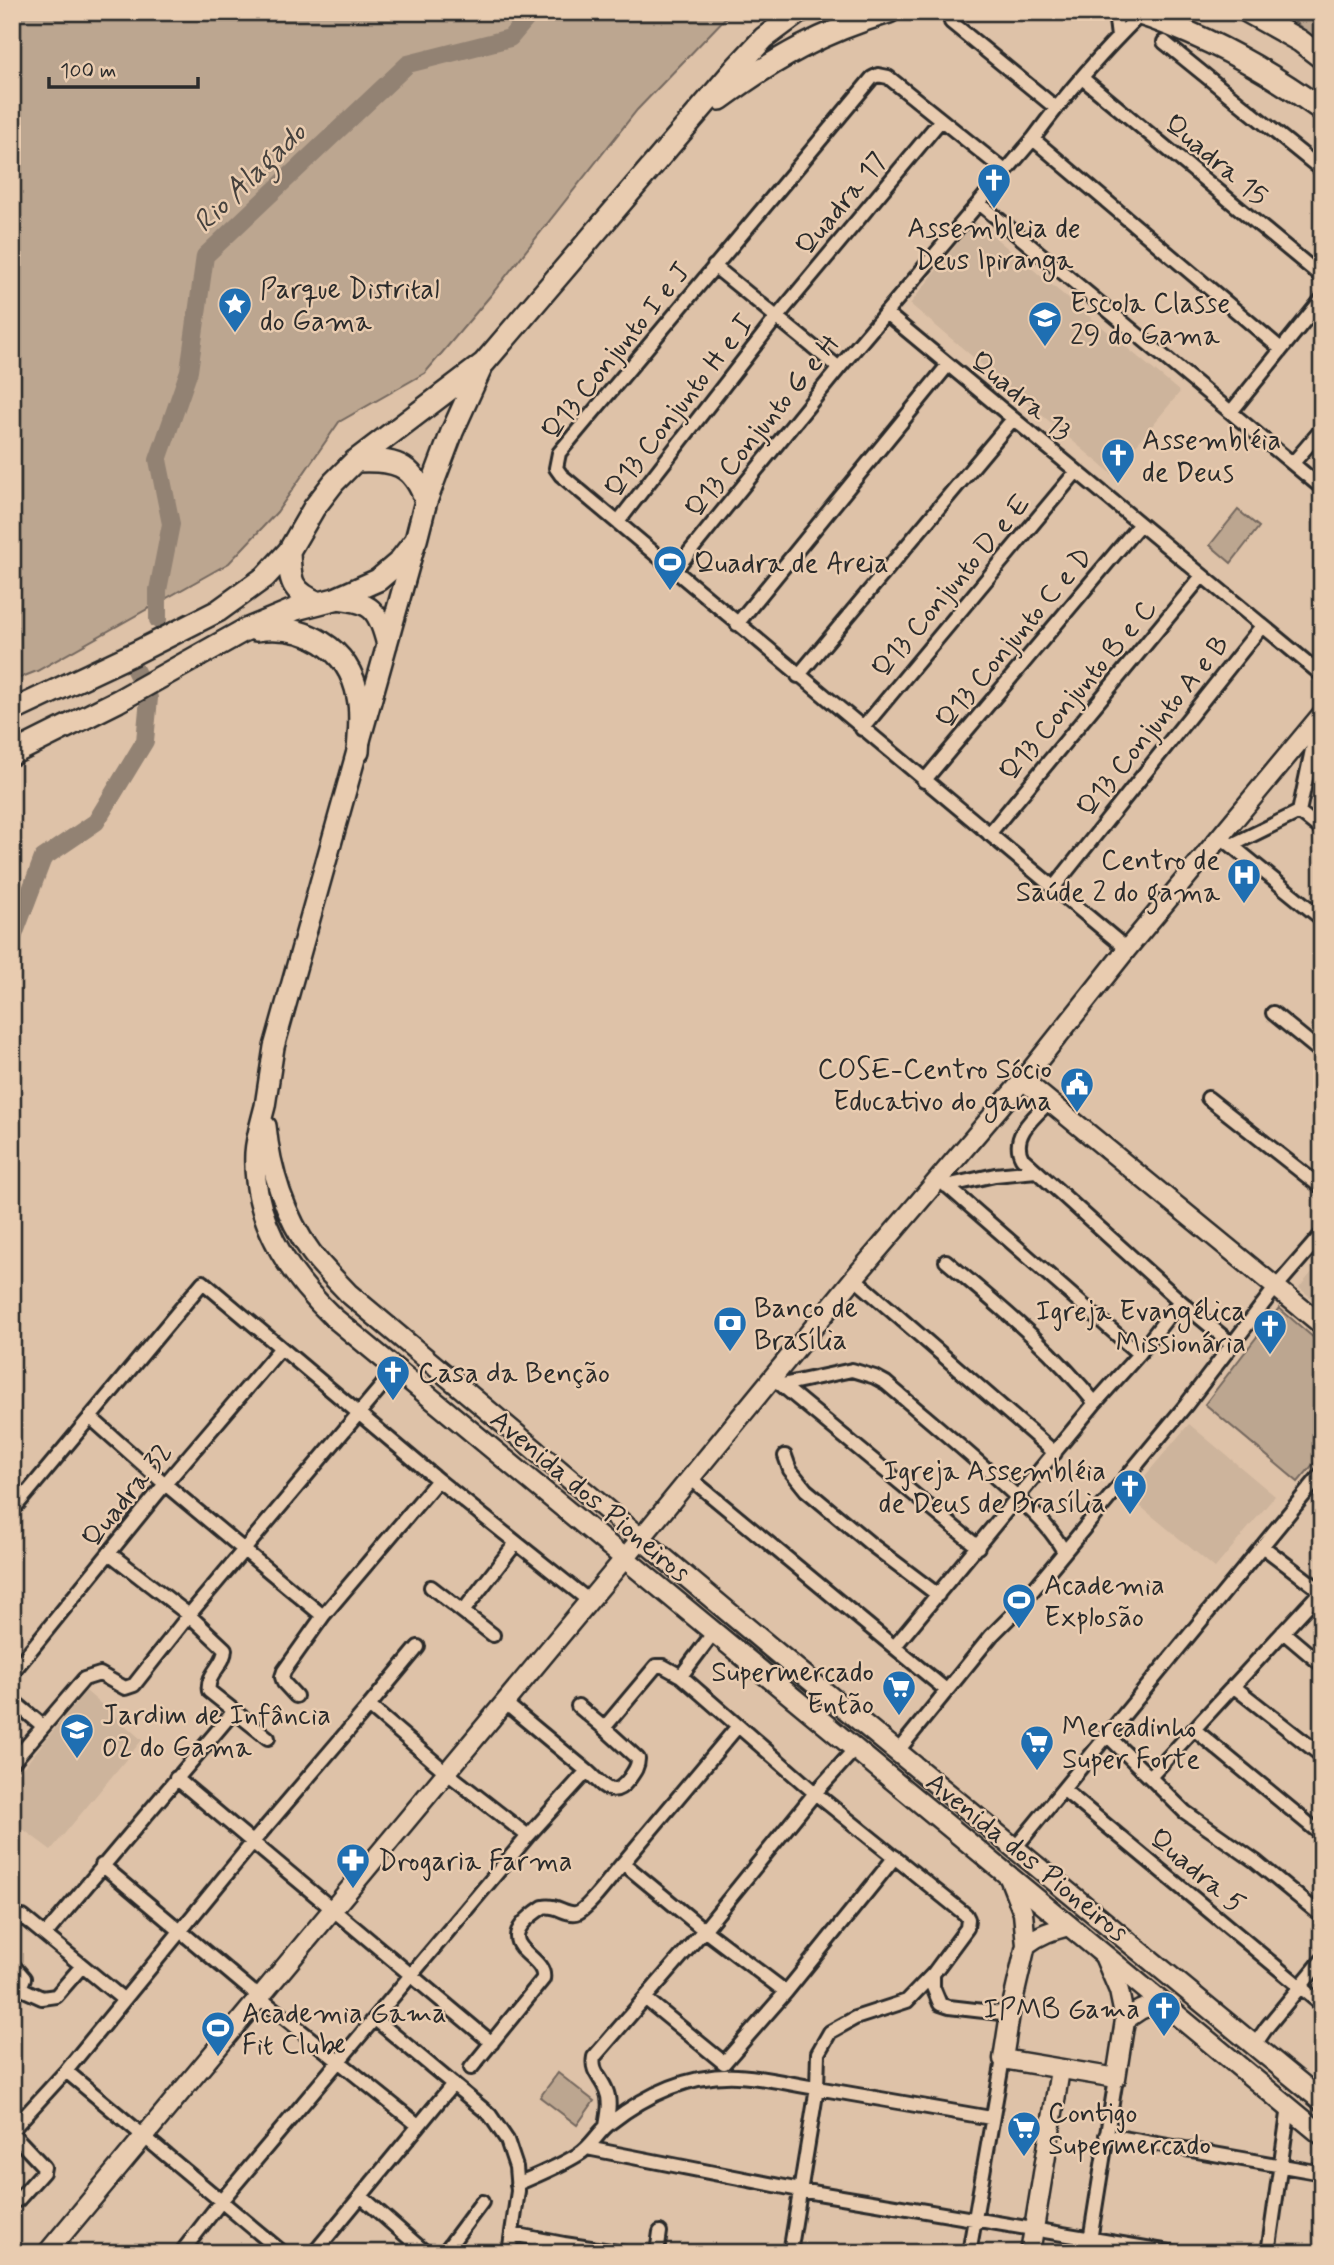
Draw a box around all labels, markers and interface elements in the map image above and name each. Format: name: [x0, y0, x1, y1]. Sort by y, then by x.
scale bar: [49, 46, 198, 90]
text: 100 m: [60, 57, 116, 85]
street label: Quadra 15: [1156, 107, 1275, 215]
water label: Rio Alagado: [185, 113, 319, 245]
street label: Quadra 17: [788, 145, 896, 264]
church icon: Assembleia de Deus Ipiranga: [975, 161, 1013, 210]
place label: Assembleia de Deus Ipiranga: [907, 211, 1081, 282]
street label: Q13 Conjunto I e J: [534, 255, 700, 448]
place label: Parque Distrital do Gama: [260, 272, 440, 341]
place icon: Parque Distrital do Gama: [216, 285, 254, 334]
place label: Escola Classe 29 do Gama: [1070, 286, 1230, 355]
school or university icon: Escola Classe 29 do Gama: [1026, 299, 1064, 348]
street label: Q13 Conjunto H e I: [597, 307, 763, 506]
street label: Q13 Conjunto G e H: [677, 327, 849, 526]
street label: Quadra 13: [962, 344, 1079, 450]
place label: Assembléia de Deus: [1142, 423, 1281, 492]
church icon: Assembléia de Deus: [1099, 436, 1137, 485]
street label: Q13 Conjunto D e E: [864, 487, 1040, 686]
street label: Q13 Conjunto C e D: [928, 540, 1102, 737]
sports icon: Quadra de Areia: [651, 543, 689, 592]
place label: Quadra de Areia: [694, 546, 889, 583]
street label: Q13 Conjunto B e C: [992, 592, 1166, 790]
street label: Q13 Conjunto A e B: [1069, 628, 1239, 825]
place label: Centro de Saúde 2 do gama: [1016, 843, 1220, 915]
hospital icon: Centro de Saúde 2 do gama: [1225, 856, 1263, 905]
place label: COSE-Centro Sócio Educativo do gama: [818, 1052, 1052, 1123]
public building icon: COSE-Centro Sócio Educativo do gama: [1058, 1065, 1096, 1114]
place label: Banco de Brasília: [754, 1291, 858, 1360]
place label: Igreja Evangélica Missionária: [1036, 1294, 1246, 1363]
bank icon: Banco de Brasília: [711, 1304, 749, 1353]
church icon: Igreja Evangélica Missionária: [1251, 1307, 1289, 1356]
church icon: Casa da Benção: [374, 1353, 412, 1402]
place label: Casa da Benção: [418, 1356, 610, 1393]
street label: Avenida dos Pioneiros: [481, 1402, 697, 1592]
street label: Quadra 32: [74, 1435, 182, 1556]
place label: Igreja Assembléia de Deus de Brasília: [879, 1454, 1106, 1523]
church icon: Igreja Assembléia de Deus de Brasília: [1111, 1467, 1149, 1516]
place label: Academia Explosão: [1044, 1568, 1165, 1637]
sports icon: Academia Explosão: [1000, 1581, 1038, 1630]
place label: Supermercado Então: [711, 1655, 874, 1724]
supermarket icon: Supermercado Então: [880, 1668, 918, 1717]
place label: Jardim de Infância 02 do Gama: [102, 1698, 331, 1767]
place label: Mercadinho Super Forte: [1062, 1710, 1200, 1779]
school or university icon: Jardim de Infância 02 do Gama: [58, 1711, 96, 1760]
supermarket icon: Mercadinho Super Forte: [1018, 1723, 1056, 1772]
street label: Avenida dos Pioneiros: [917, 1765, 1135, 1951]
street label: Quadra 5: [1141, 1821, 1252, 1923]
pharmacy icon: Drogaria Farma: [334, 1841, 372, 1890]
place label: Drogaria Farma: [378, 1844, 572, 1881]
church icon: IPMB Gama: [1145, 1989, 1183, 2038]
place label: IPMB Gama: [983, 1992, 1140, 2029]
place label: Academia Gama Fit Clube: [242, 1996, 447, 2065]
sports icon: Academia Gama Fit Clube: [199, 2009, 237, 2058]
place label: Contigo Supermercado: [1048, 2096, 1211, 2165]
supermarket icon: Contigo Supermercado: [1005, 2109, 1043, 2158]

